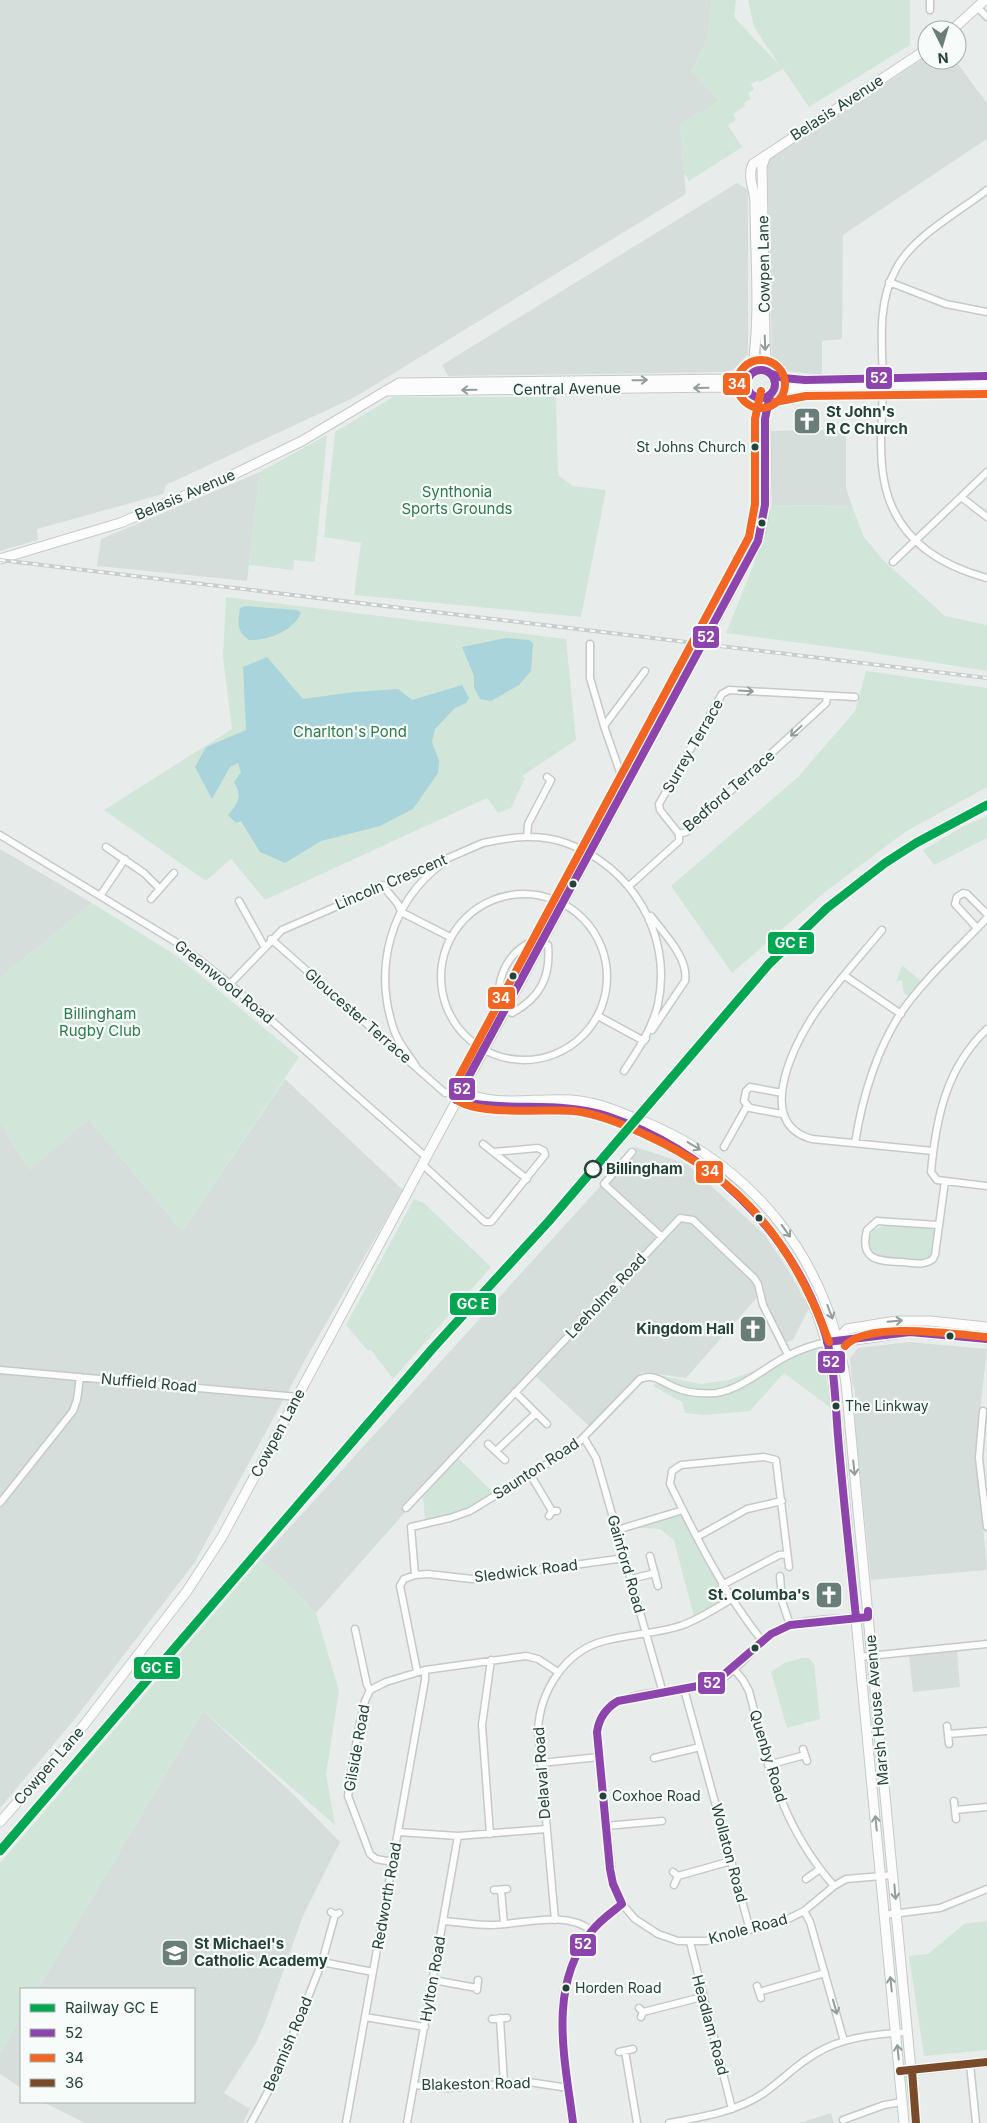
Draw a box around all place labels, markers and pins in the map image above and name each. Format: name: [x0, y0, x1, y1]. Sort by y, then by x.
place label: St John's R C Church: [826, 402, 908, 438]
church icon: St John's R C Church: [792, 406, 822, 436]
place label: St Johns Church: [636, 438, 746, 455]
marker: St Johns Church: [750, 442, 760, 452]
unlabelled marker: [757, 518, 767, 528]
unlabelled marker: [568, 879, 578, 889]
unlabelled marker: [508, 971, 518, 981]
place label: Billingham: [606, 1159, 683, 1178]
marker: Billingham: [584, 1160, 602, 1178]
unlabelled marker: [754, 1213, 764, 1223]
church icon: Kingdom Hall: [738, 1314, 768, 1344]
place label: Kingdom Hall: [636, 1319, 734, 1338]
unlabelled marker: [945, 1331, 955, 1341]
place label: The Linkway: [845, 1397, 929, 1414]
marker: The Linkway: [831, 1401, 841, 1411]
church icon: St. Columba's: [814, 1580, 844, 1610]
place label: St. Columba's: [708, 1585, 810, 1604]
unlabelled marker: [750, 1643, 760, 1653]
place label: Coxhoe Road: [612, 1787, 701, 1804]
marker: Coxhoe Road: [598, 1791, 608, 1801]
place label: St Michael's Catholic Academy: [194, 1934, 328, 1970]
school or university icon: St Michael's Catholic Academy: [160, 1938, 190, 1968]
place label: Horden Road: [575, 1979, 662, 1996]
marker: Horden Road: [561, 1983, 571, 1993]

